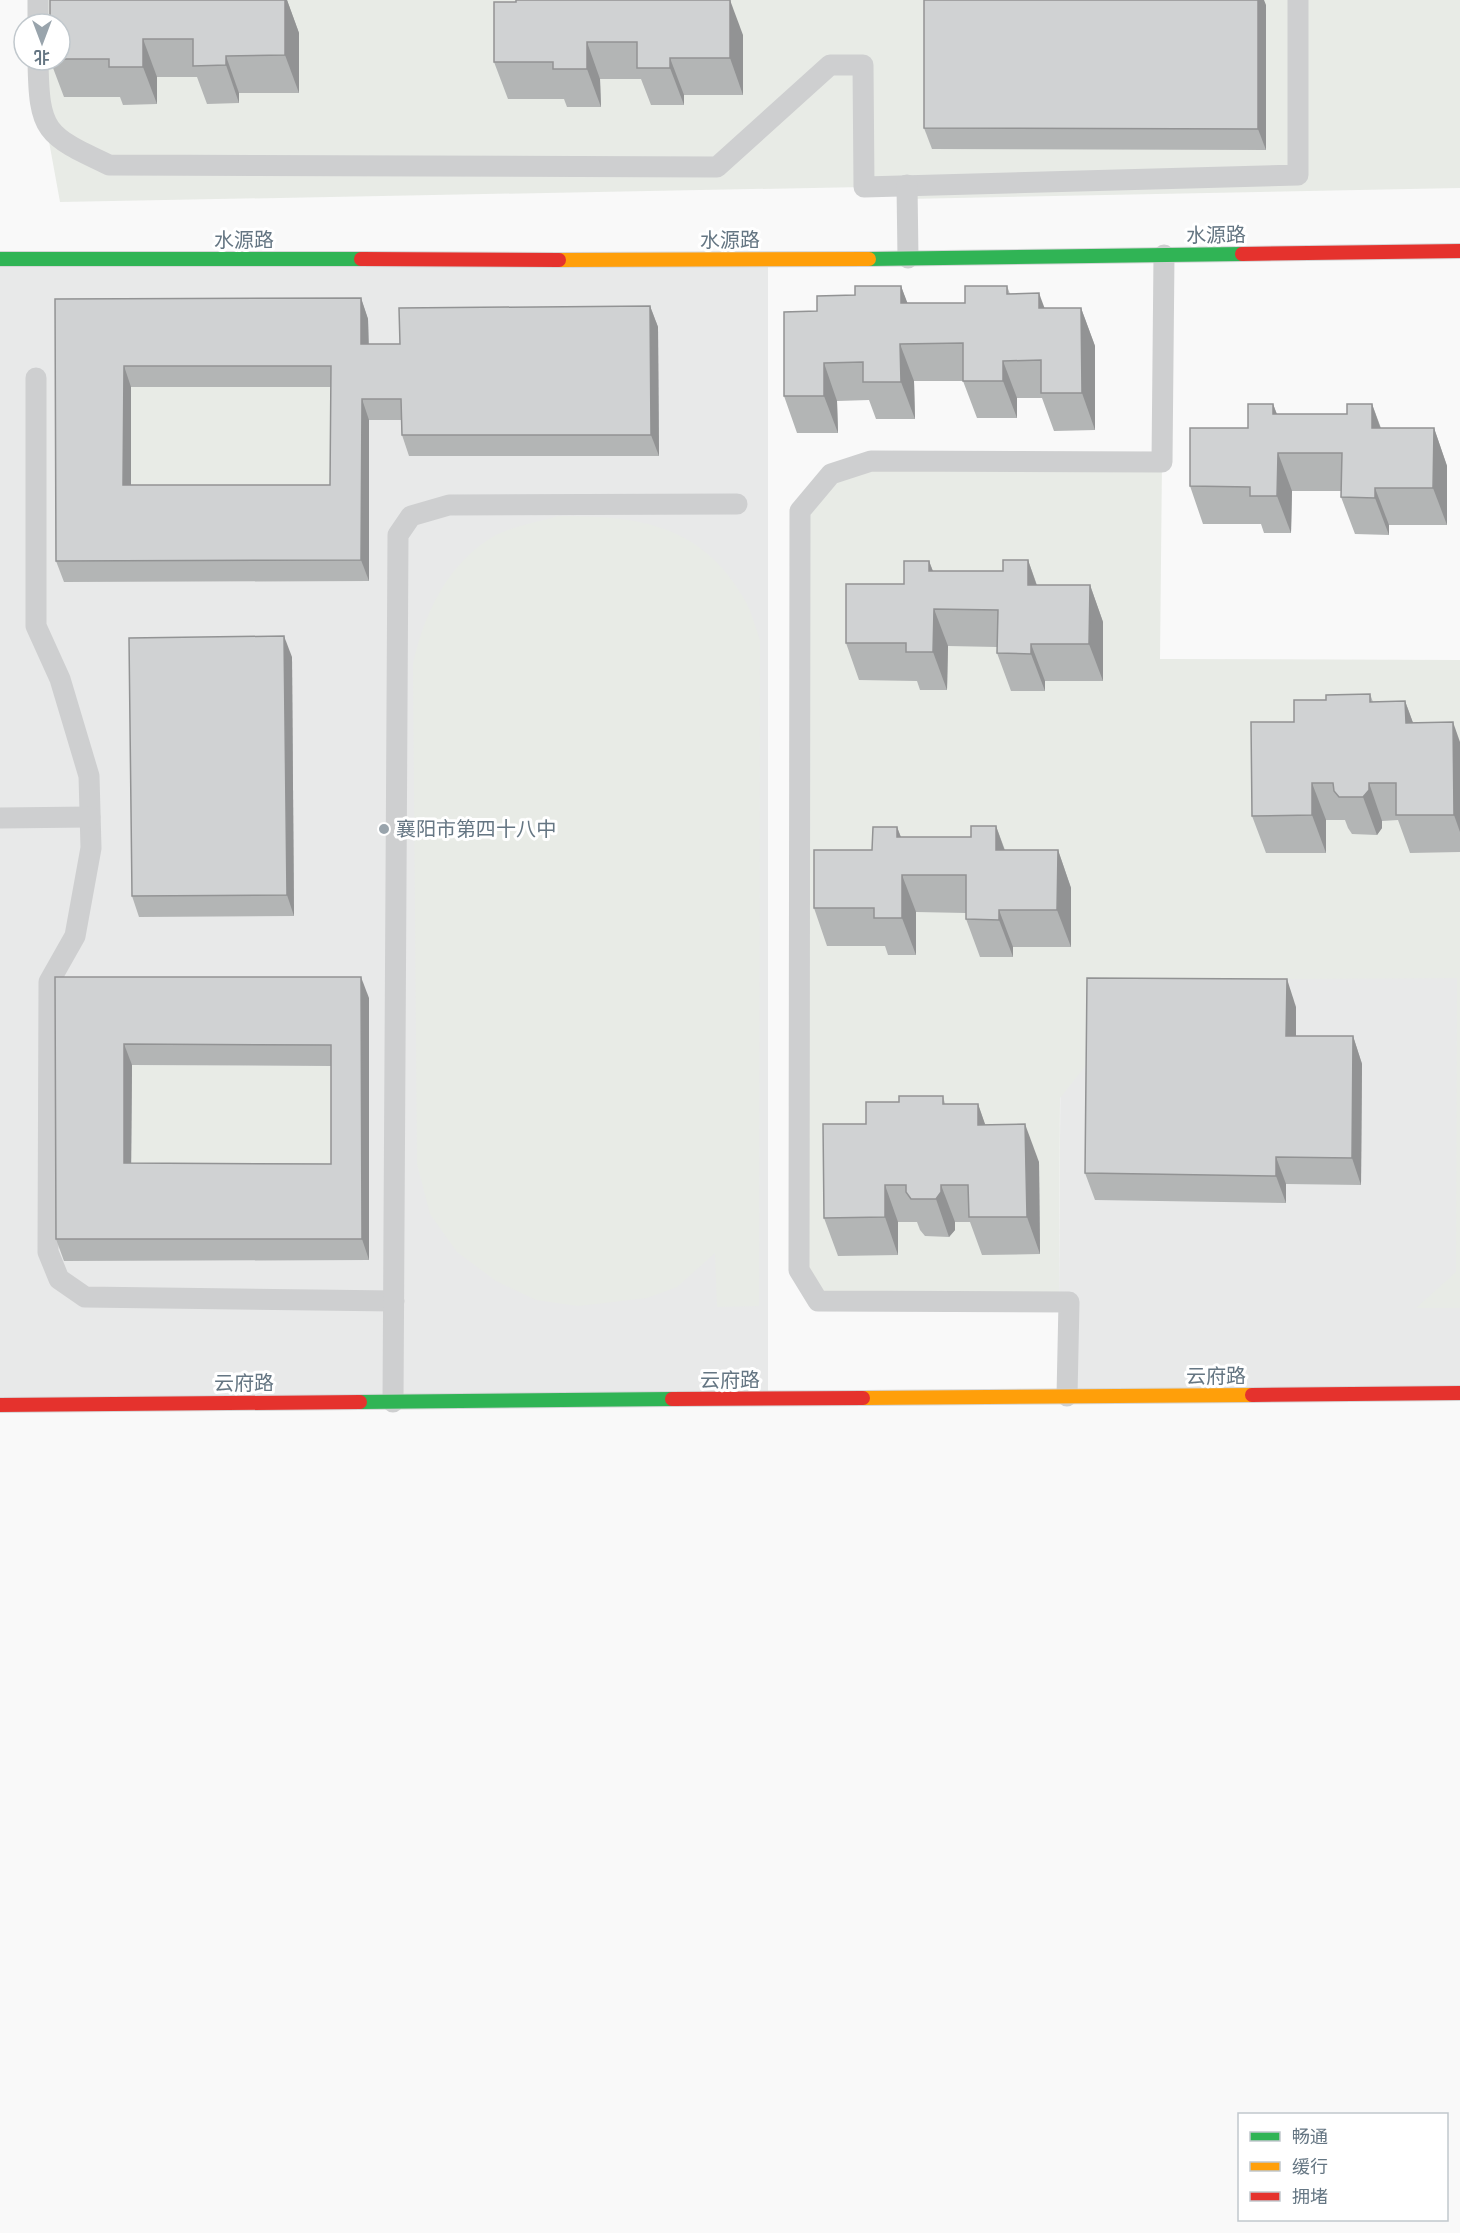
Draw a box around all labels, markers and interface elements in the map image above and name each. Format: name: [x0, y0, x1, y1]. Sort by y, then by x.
north arrow: [12, 12, 72, 72]
text: 北: [34, 45, 50, 68]
street label: 水源路: [1186, 220, 1246, 250]
street label: 水源路: [214, 226, 274, 254]
street label: 水源路: [700, 226, 760, 254]
place label: 襄阳市第四十八中: [396, 815, 556, 843]
marker: 襄阳市第四十八中: [377, 822, 391, 836]
street label: 云府路: [1186, 1362, 1246, 1390]
street label: 云府路: [700, 1366, 760, 1394]
street label: 云府路: [214, 1369, 274, 1397]
legend: [1238, 2113, 1448, 2221]
text: 畅通: [1292, 2124, 1328, 2149]
text: 缓行: [1292, 2154, 1328, 2179]
text: 拥堵: [1292, 2184, 1328, 2209]

